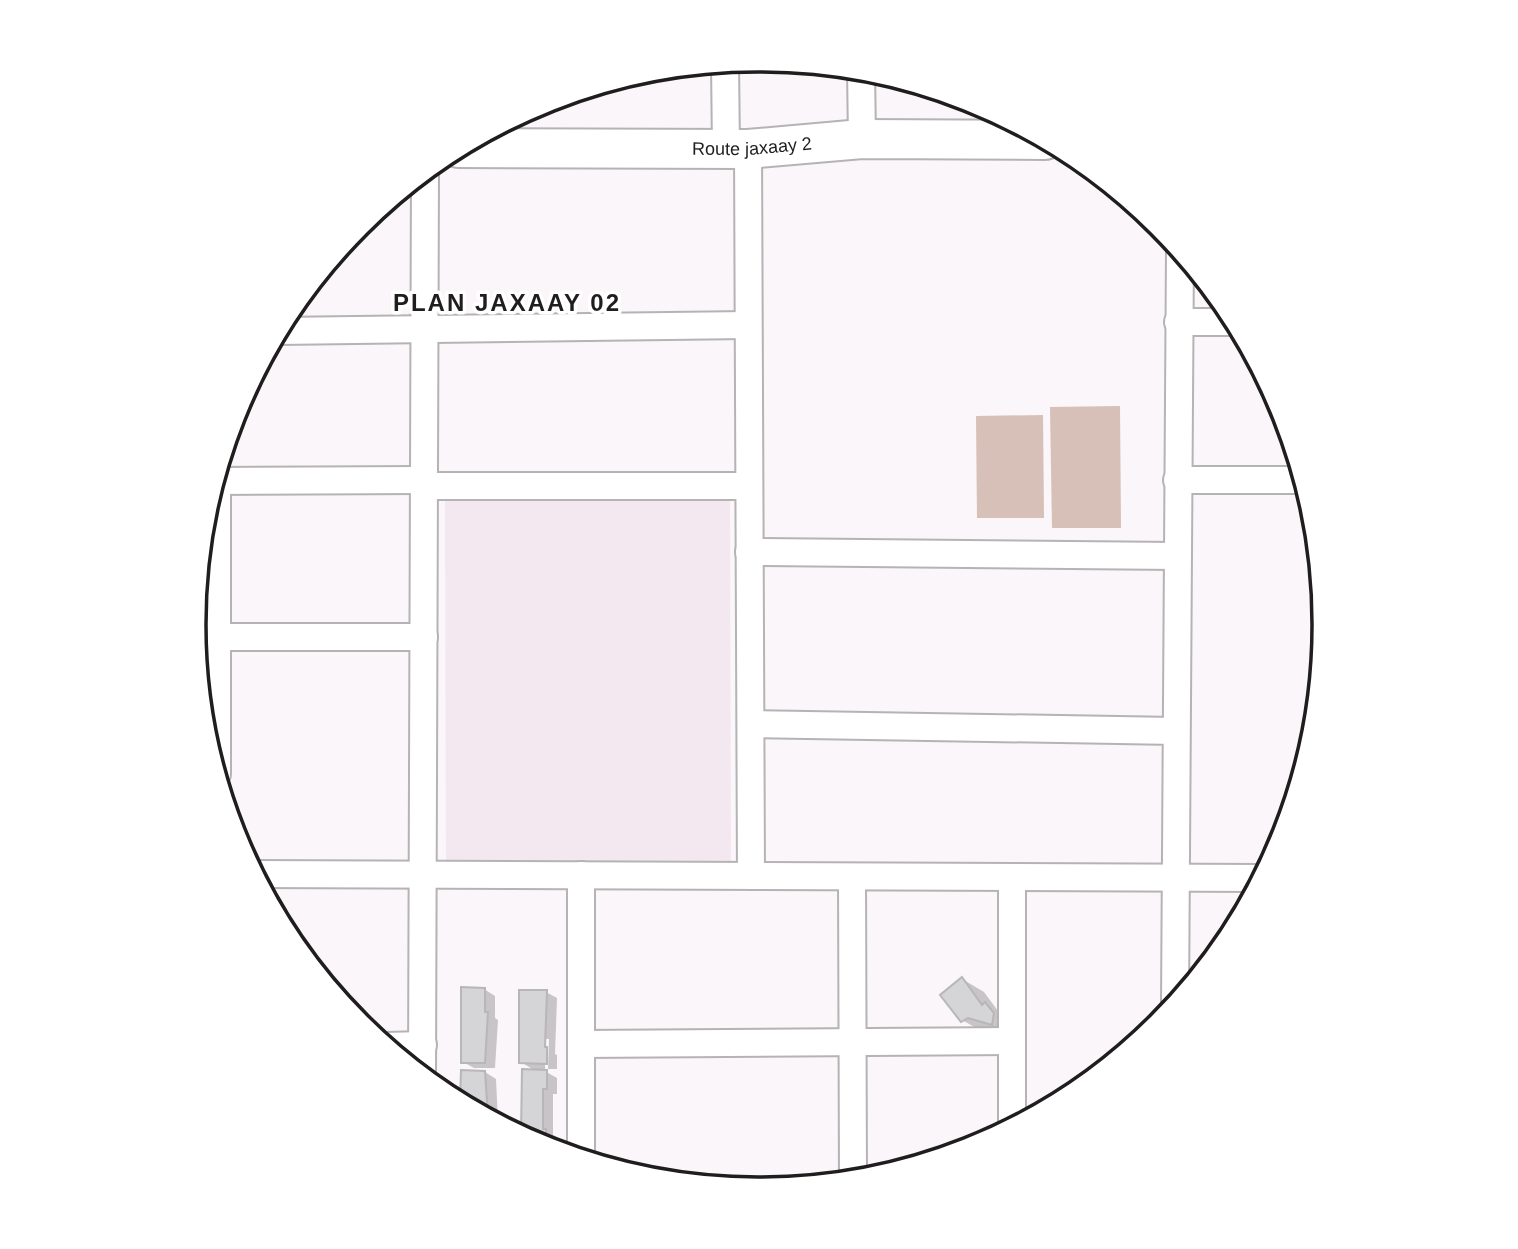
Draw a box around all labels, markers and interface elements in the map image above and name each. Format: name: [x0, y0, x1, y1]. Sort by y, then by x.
street label: Route jaxaay 2: [692, 133, 813, 159]
district label: PLAN JAXAAY 02: [393, 289, 621, 316]

